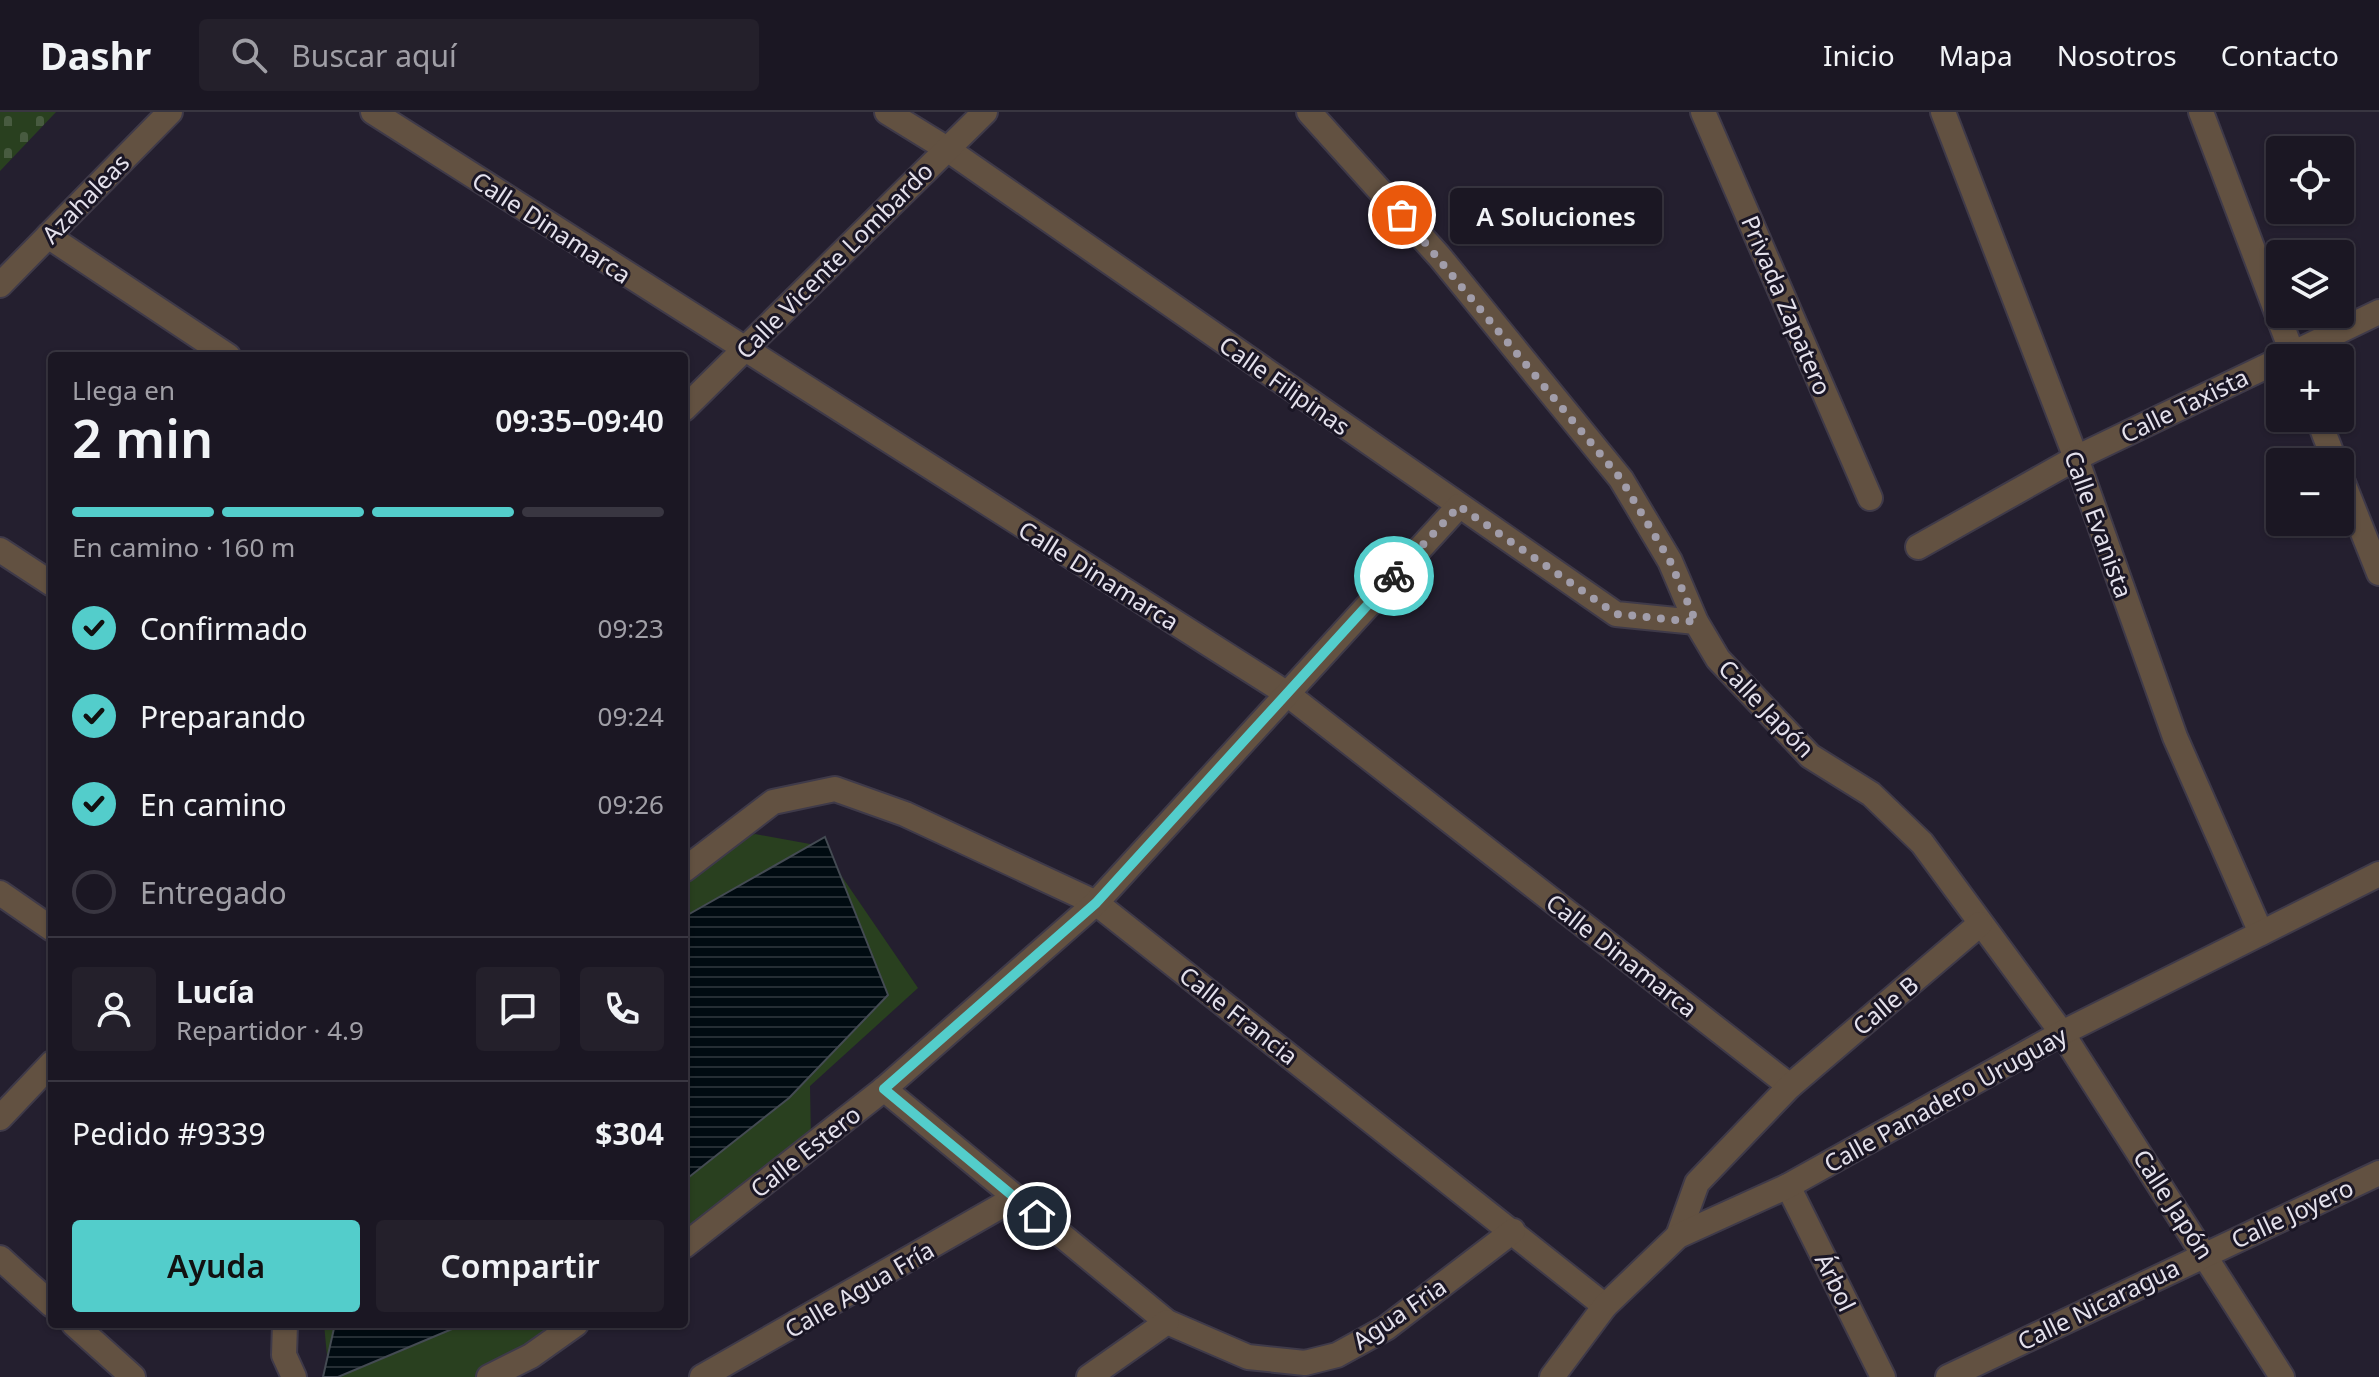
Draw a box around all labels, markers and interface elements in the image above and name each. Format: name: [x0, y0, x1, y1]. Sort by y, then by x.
search box: [199, 19, 759, 91]
text: Dashr: [40, 29, 151, 81]
icon: search: [227, 33, 271, 77]
text: Buscar aquí: [291, 35, 457, 76]
text: Inicio: [1823, 36, 1895, 74]
text: Mapa: [1939, 36, 2013, 74]
text: Nosotros: [2057, 36, 2177, 74]
text: Contacto: [2221, 36, 2339, 74]
map controls: [2266, 136, 2354, 536]
button: locate: [2266, 136, 2354, 224]
street label: Azahaleas: [34, 146, 136, 250]
street label: Calle Vicente Lombardo: [728, 154, 940, 366]
street label: Calle Dinamarca: [466, 163, 638, 291]
pin: [1368, 181, 1436, 249]
callout: A Soluciones: [1450, 187, 1662, 243]
icon: bag: [1380, 193, 1424, 237]
text: A Soluciones: [1476, 198, 1636, 234]
street label: Privada Zapatero: [1734, 210, 1840, 400]
button: layers: [2266, 240, 2354, 328]
street label: Calle Filipinas: [1213, 328, 1357, 442]
button: +: [2266, 344, 2354, 432]
street label: Calle Taxista: [2115, 360, 2253, 450]
text: Llega en: [72, 372, 175, 408]
text: 09:35–09:40: [495, 400, 664, 441]
text: 2 min: [72, 402, 213, 473]
street label: Calle Evanista: [2057, 446, 2141, 602]
button: −: [2266, 448, 2354, 536]
street label: Calle Dinamarca: [1013, 512, 1185, 638]
text: En camino · 160 m: [72, 529, 295, 565]
courier: [1354, 536, 1434, 616]
icon: bike: [1372, 554, 1416, 598]
icon: check: [72, 606, 116, 650]
text: Confirmado: [140, 608, 308, 649]
text: 09:23: [598, 610, 664, 646]
street label: Calle Japón: [1712, 652, 1822, 764]
icon: check: [72, 694, 116, 738]
text: Preparando: [140, 696, 306, 737]
text: 09:24: [598, 698, 664, 734]
icon: check: [72, 782, 116, 826]
text: En camino: [140, 784, 287, 825]
text: 09:26: [598, 786, 664, 822]
text: Entregado: [140, 872, 287, 913]
street label: Calle Dinamarca: [1540, 886, 1704, 1024]
street label: Calle Francia: [1173, 958, 1305, 1072]
button: person: [72, 967, 156, 1051]
button: chat: [476, 967, 560, 1051]
button: phone: [580, 967, 664, 1051]
street label: Calle B: [1845, 968, 1925, 1042]
text: Lucía: [176, 971, 255, 1012]
text: Repartidor · 4.9: [176, 1012, 364, 1048]
street label: Calle Panadero Uruguay: [1818, 1018, 2073, 1180]
street label: Calle Estero: [743, 1097, 867, 1205]
text: Pedido #9339: [72, 1113, 266, 1154]
text: $304: [595, 1113, 664, 1154]
street label: Calle Japón: [2126, 1143, 2222, 1265]
street label: Calle Joyero: [2226, 1170, 2358, 1256]
pin: [1003, 1182, 1071, 1250]
icon: home: [1015, 1194, 1059, 1238]
button: Ayuda: [72, 1220, 360, 1312]
button: Compartir: [376, 1220, 664, 1312]
street label: Calle Agua Fría: [778, 1233, 940, 1345]
street label: Árbol: [1808, 1247, 1864, 1317]
street label: Calle Nicaragua: [2012, 1251, 2184, 1357]
street label: Agua Fria: [1346, 1270, 1452, 1356]

